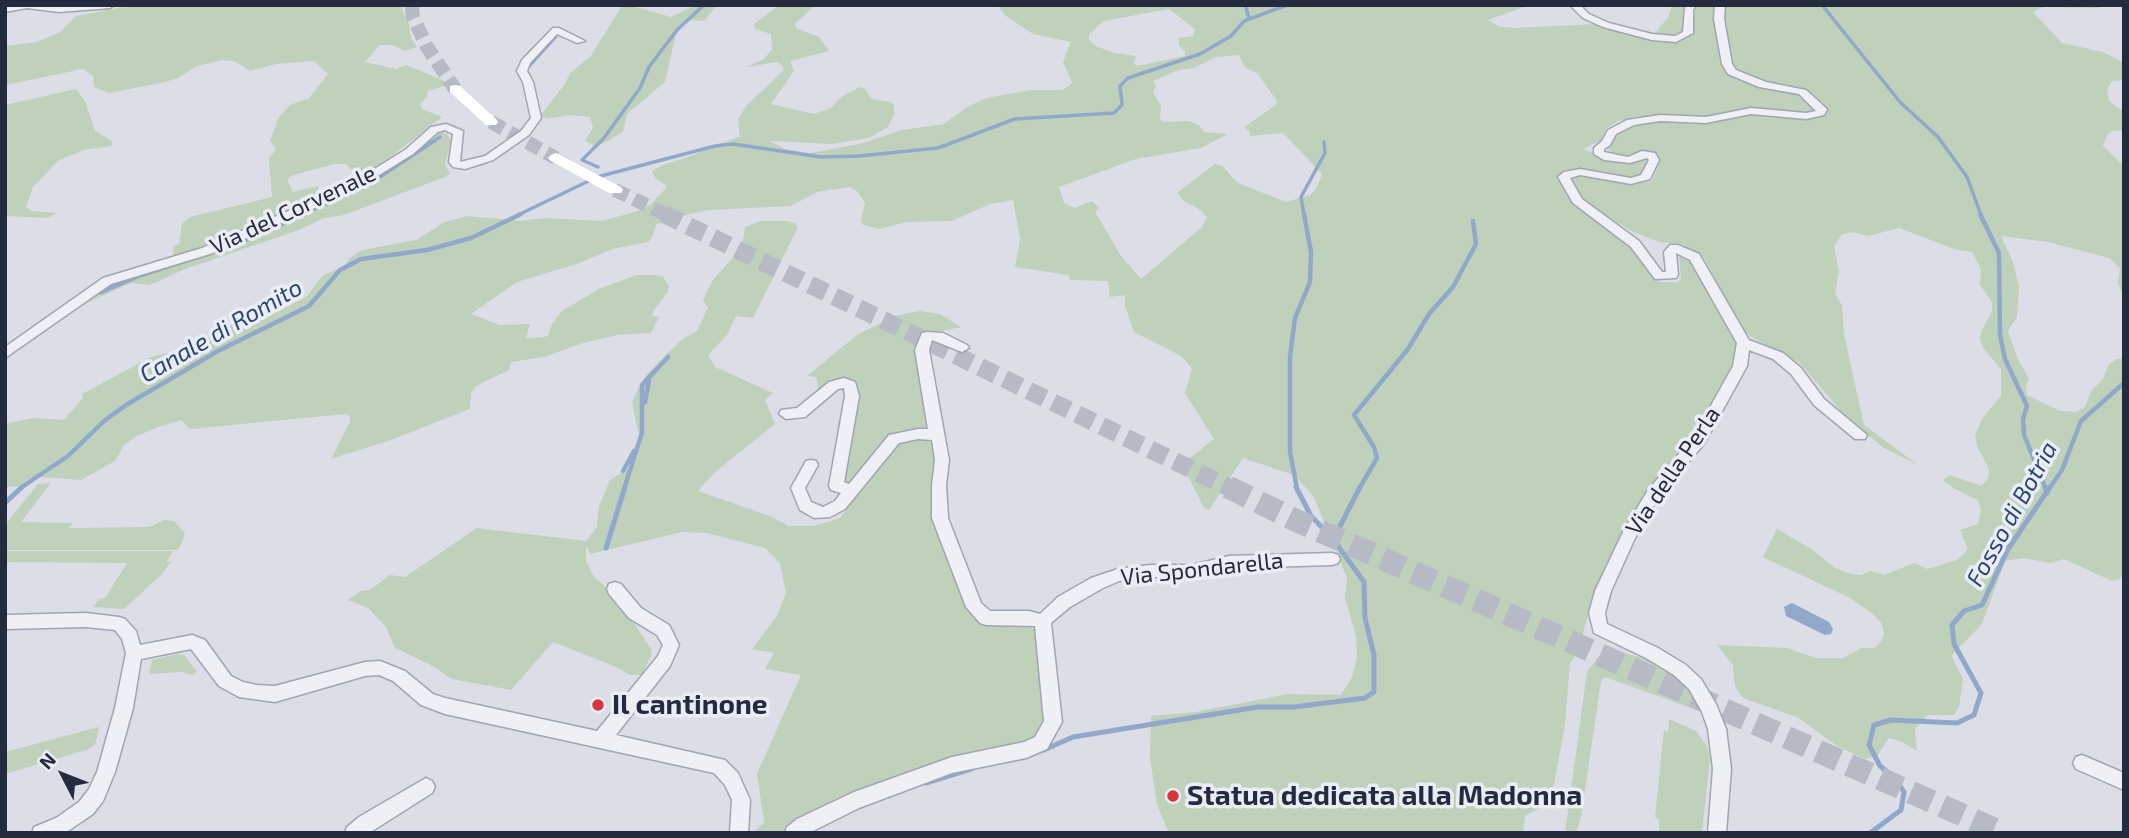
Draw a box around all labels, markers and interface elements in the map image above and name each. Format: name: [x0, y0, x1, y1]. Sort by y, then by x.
street label: Via del Corvenale: [206, 159, 380, 261]
water label: Canale di Romito: [135, 273, 307, 389]
street label: Via della Perla: [1620, 402, 1726, 540]
water label: Fosso di Botria: [1960, 437, 2064, 591]
street label: Via Spondarella: [1119, 547, 1285, 591]
place label: Il cantinone: [612, 688, 768, 722]
marker: Il cantinone: [590, 697, 606, 713]
north arrow: [28, 740, 98, 810]
text: N: [34, 748, 60, 773]
place label: Statua dedicata alla Madonna: [1187, 779, 1582, 813]
marker: Statua dedicata alla Madonna: [1165, 788, 1181, 804]

